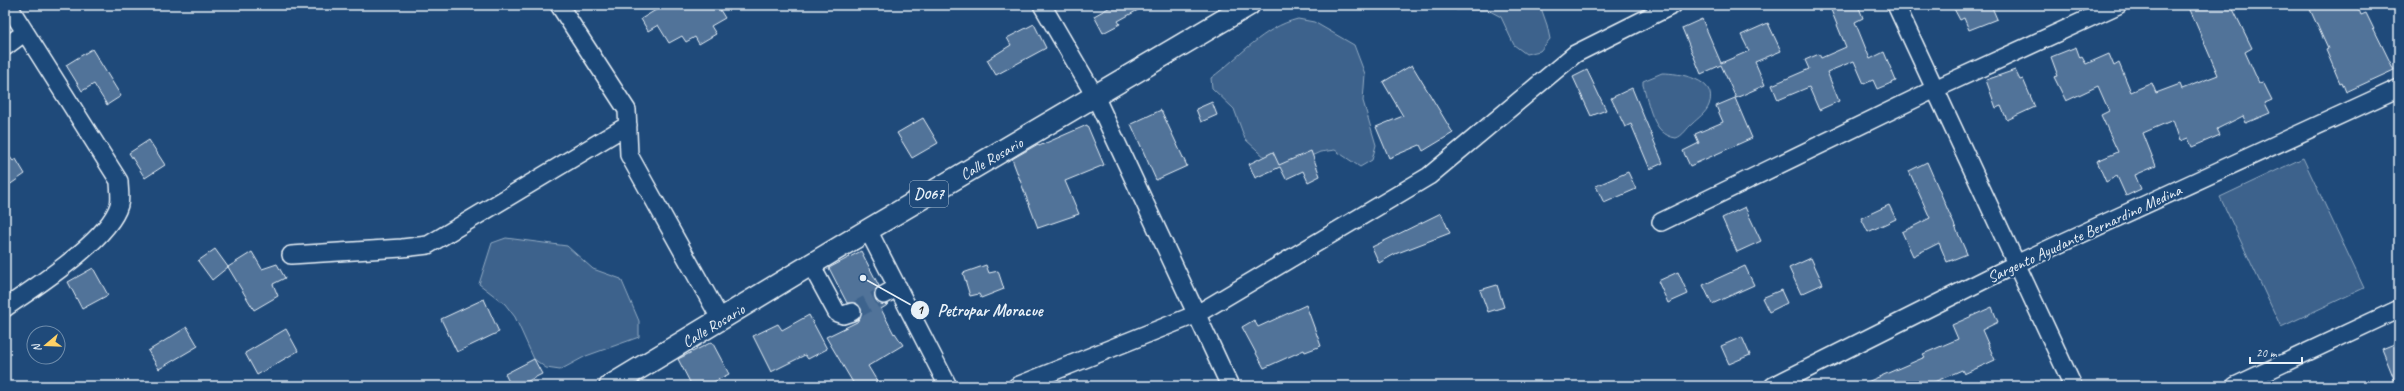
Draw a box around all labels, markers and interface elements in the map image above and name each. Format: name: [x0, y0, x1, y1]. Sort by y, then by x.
street label: Calle Rosario: [956, 132, 1028, 185]
street label: Sargento Ayudante Bernardino Medina: [1984, 180, 2186, 288]
road number: D067: [910, 181, 948, 207]
callout: Petropar Moracue: [910, 296, 1051, 325]
street label: Calle Rosario: [679, 299, 750, 352]
text: Petropar Moracue: [937, 300, 1045, 321]
text: 1: [917, 302, 924, 318]
north arrow: [26, 325, 66, 365]
scale bar: [2250, 339, 2302, 365]
text: N: [28, 341, 44, 354]
text: 20 m: [2256, 345, 2278, 361]

